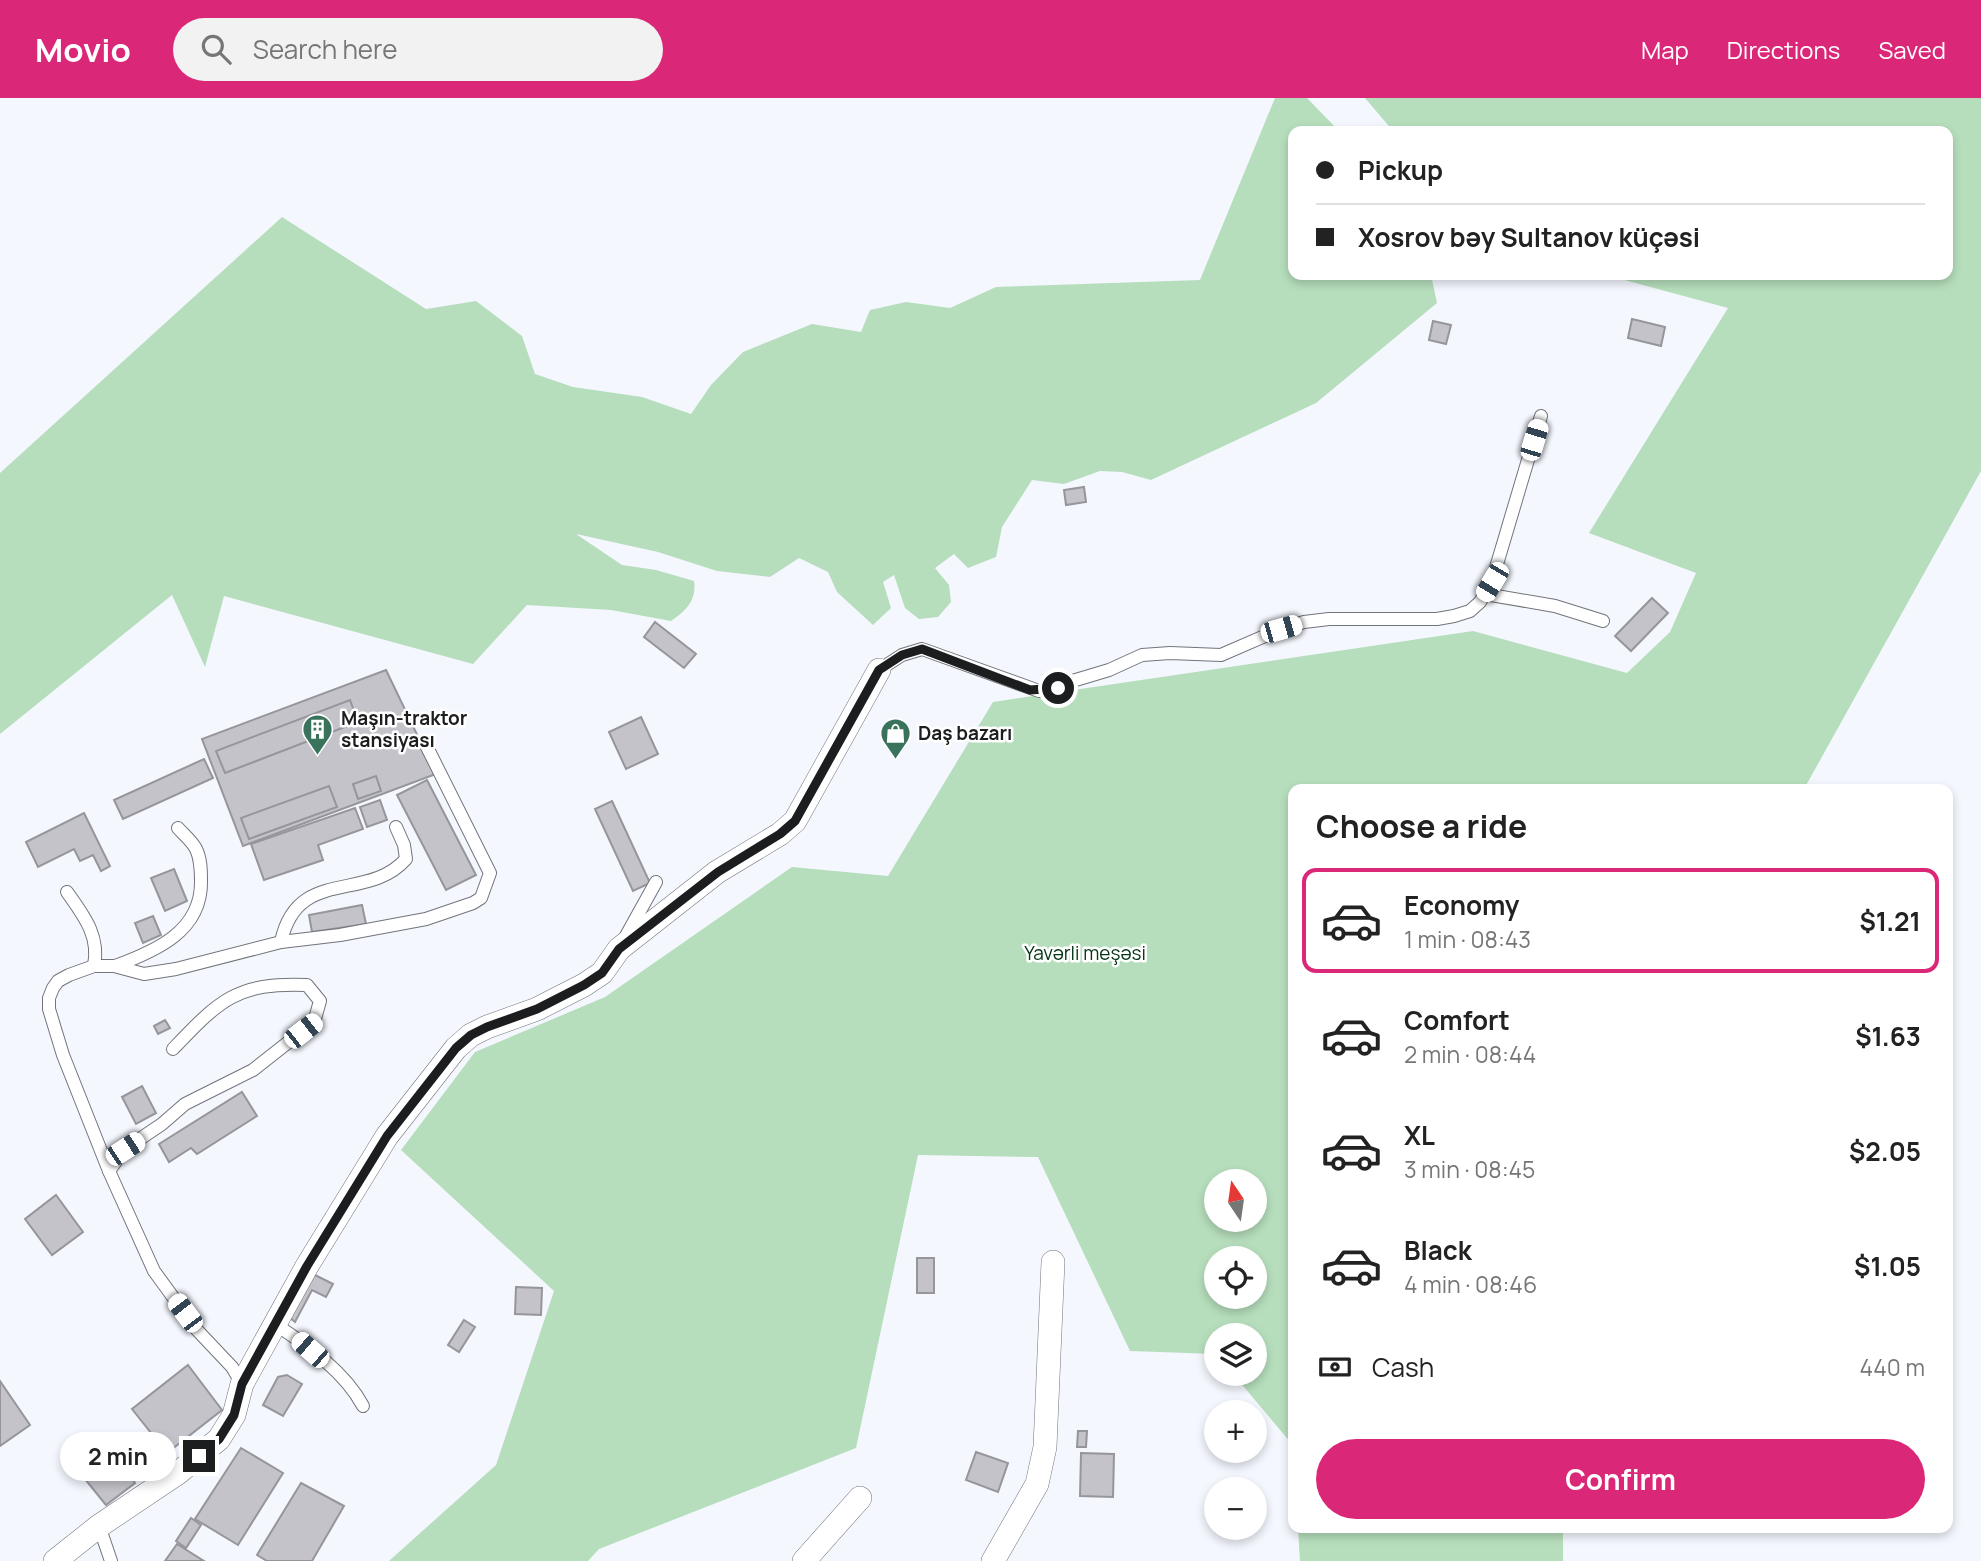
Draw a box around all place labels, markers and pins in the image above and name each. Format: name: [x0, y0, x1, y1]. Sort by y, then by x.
place label: Maşın-traktor stansiyası: [341, 705, 468, 753]
building icon: Maşın-traktor stansiyası: [301, 712, 335, 756]
shop icon: Daş bazarı: [878, 716, 912, 760]
place label: Daş bazarı: [918, 720, 1012, 746]

